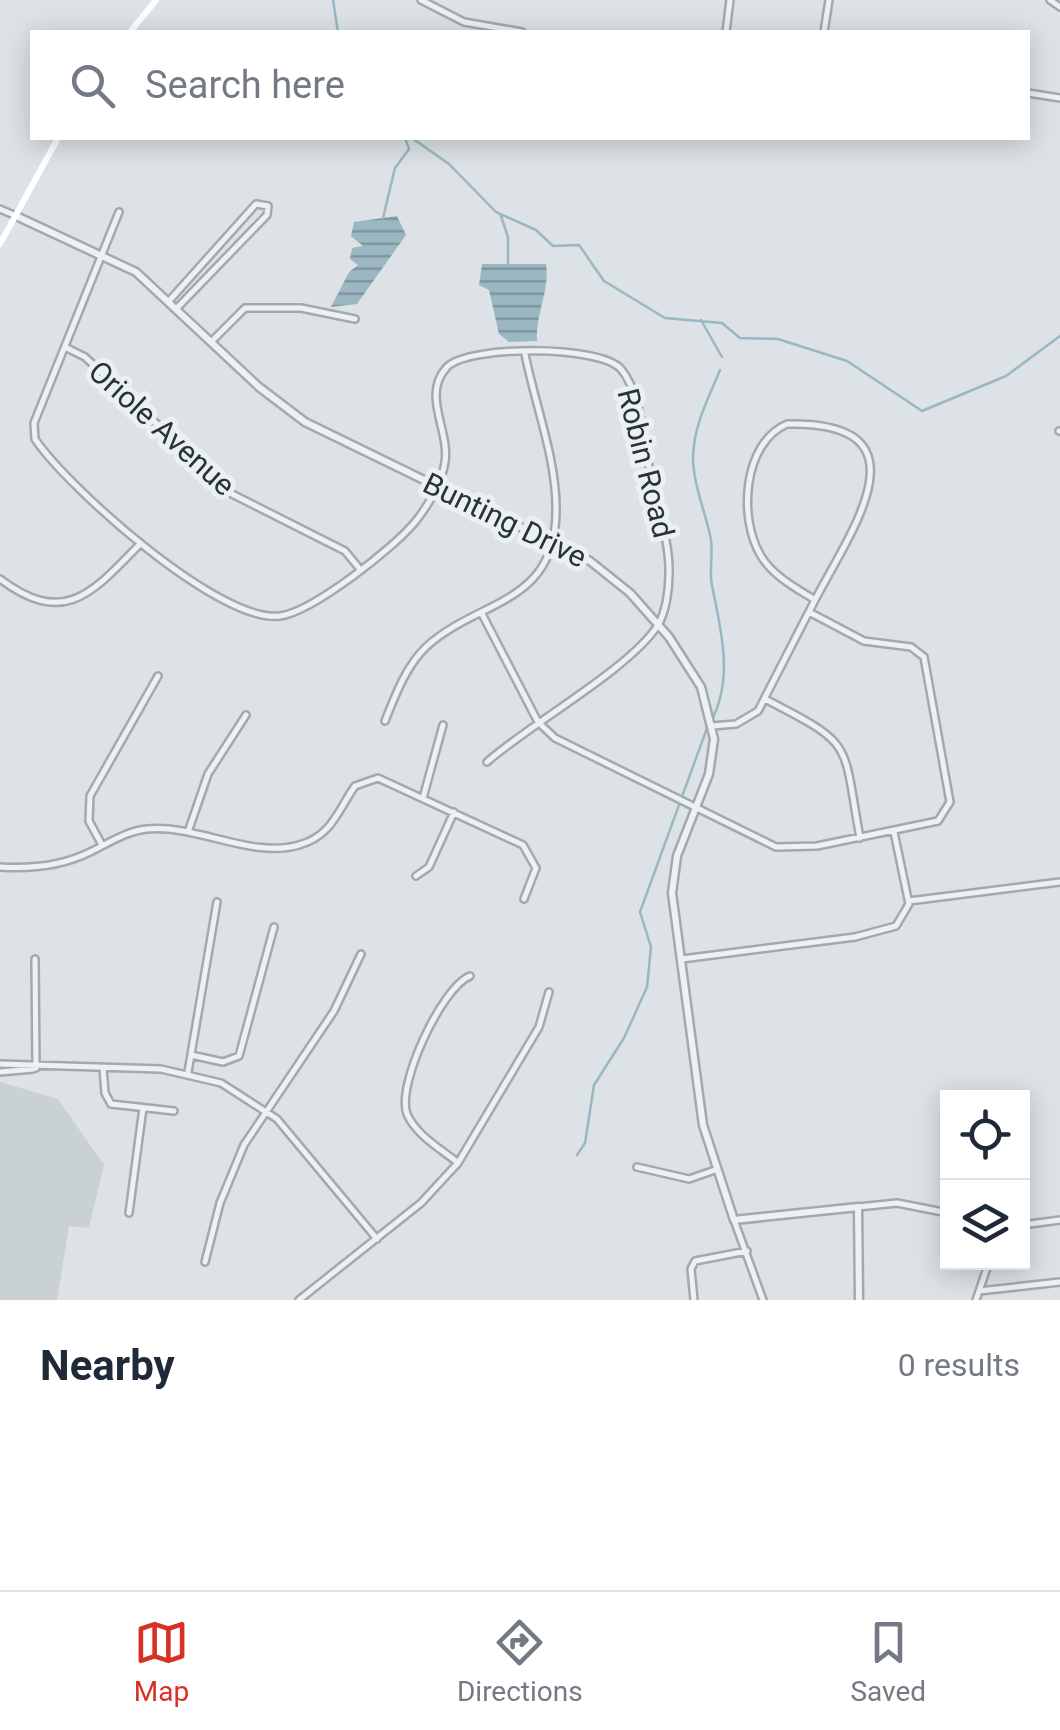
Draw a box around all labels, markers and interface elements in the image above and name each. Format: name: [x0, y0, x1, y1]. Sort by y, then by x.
search box: [30, 30, 1030, 140]
icon: search: [65, 58, 120, 113]
text: Search here: [145, 63, 345, 107]
street label: Oriole Avenue: [82, 353, 242, 503]
street label: Robin Road: [611, 385, 681, 541]
street label: Bunting Drive: [418, 465, 592, 575]
map controls: [940, 1090, 1030, 1270]
button: locate: [940, 1090, 1030, 1180]
button: layers: [940, 1180, 1030, 1270]
text: Nearby: [40, 1341, 175, 1390]
text: 0 results: [898, 1346, 1020, 1384]
tab: Map: [134, 1615, 189, 1708]
tab: Directions: [457, 1615, 583, 1708]
tab: Saved: [850, 1615, 926, 1708]

